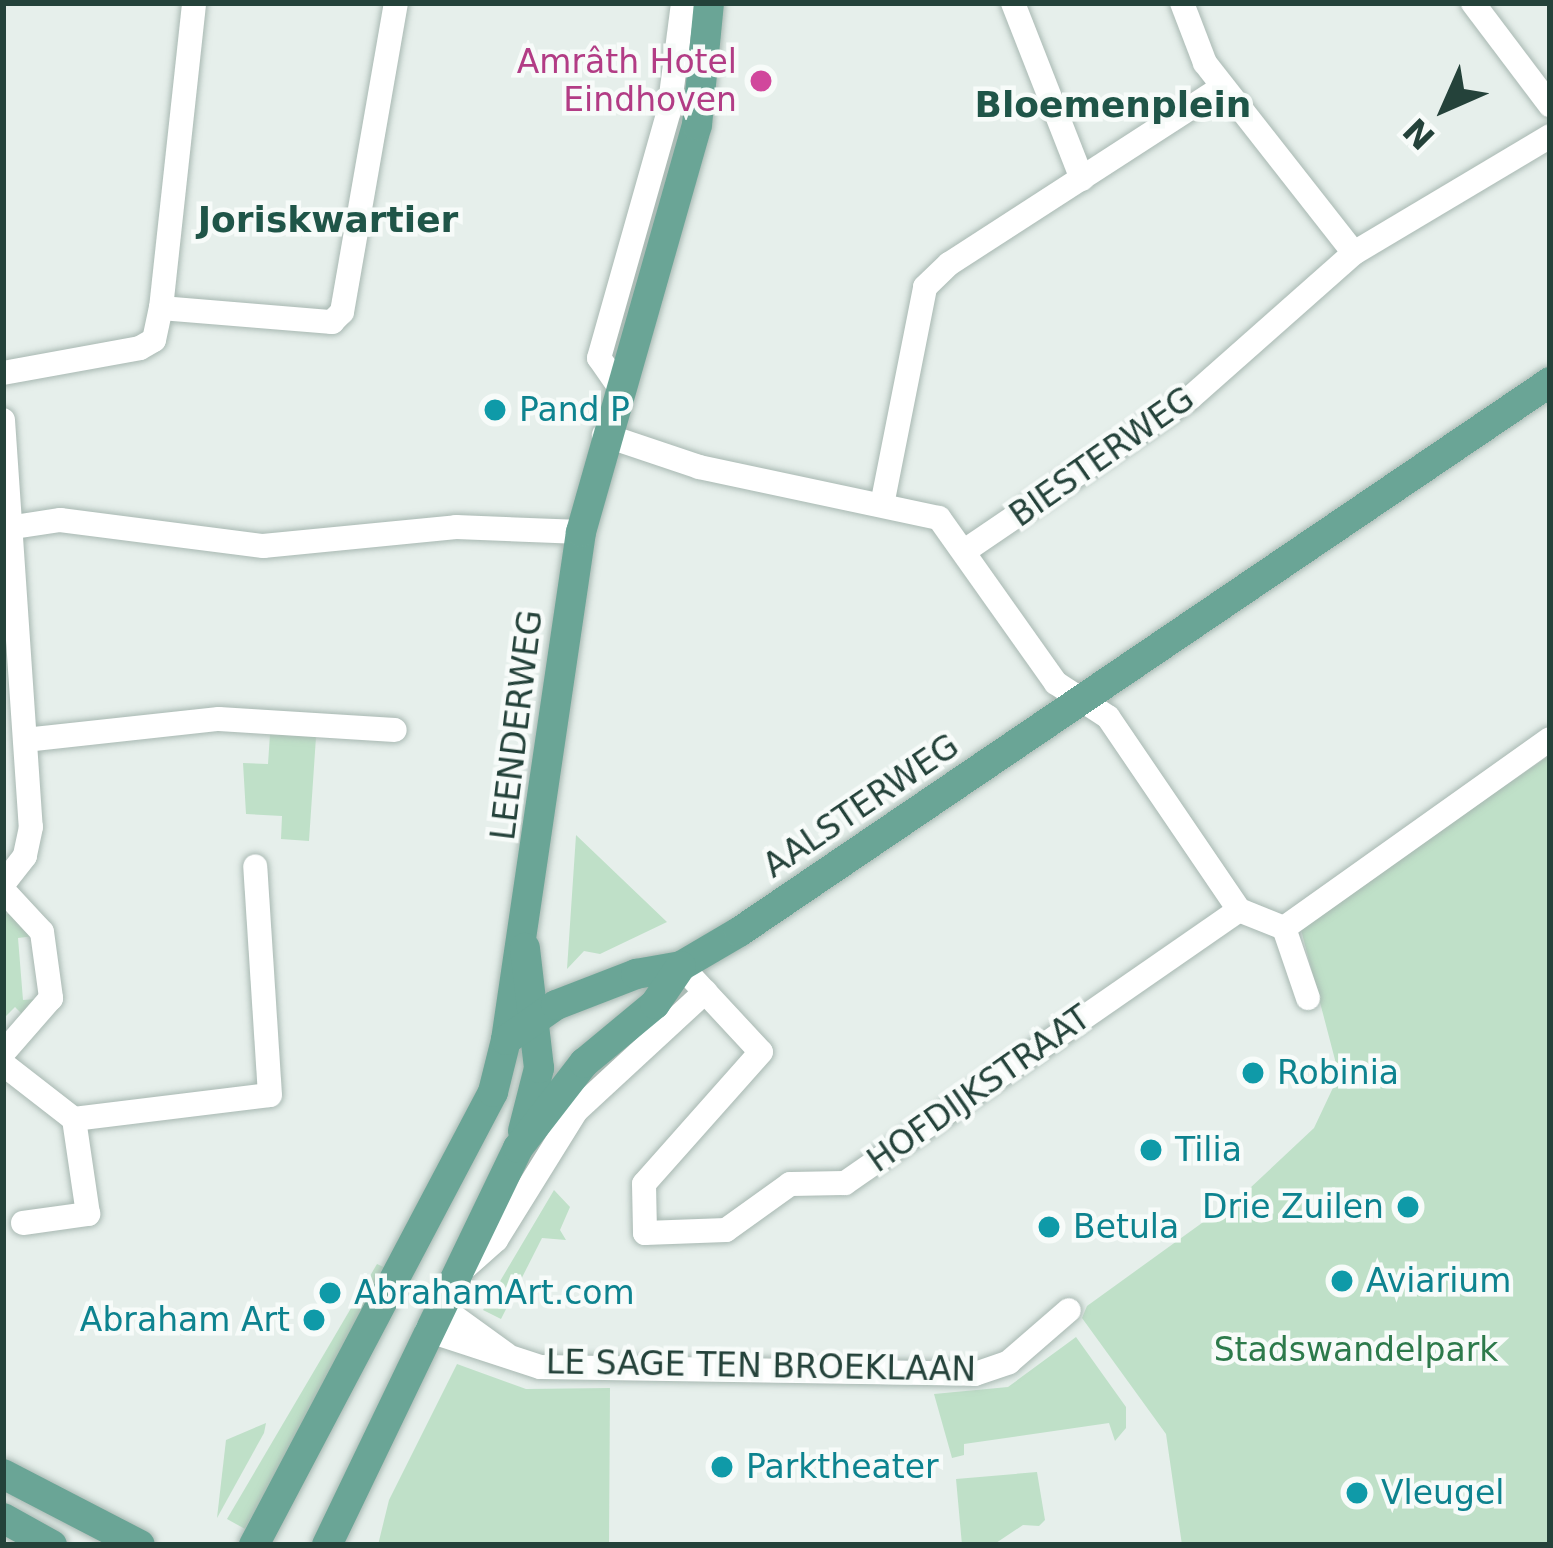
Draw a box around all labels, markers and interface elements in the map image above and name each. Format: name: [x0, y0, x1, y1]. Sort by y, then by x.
place label: Amrâth Hotel Eindhoven: [517, 42, 737, 120]
north arrow: [1385, 48, 1505, 168]
marker: Amrâth Hotel Eindhoven: [748, 68, 774, 94]
district label: Bloemenplein: [975, 83, 1251, 127]
text: N: [1396, 110, 1443, 157]
district label: Joriskwartier: [198, 198, 458, 242]
street label: BIESTERWEG: [1002, 379, 1202, 535]
place label: Pand P: [519, 390, 630, 430]
marker: Pand P: [482, 397, 508, 423]
street label: LEENDERWEG: [483, 608, 551, 842]
street label: AALSTERWEG: [756, 726, 966, 886]
street label: HOFDIJKSTRAAT: [860, 997, 1098, 1181]
place label: Robinia: [1277, 1053, 1399, 1093]
marker: Robinia: [1240, 1060, 1266, 1086]
place label: Tilia: [1175, 1130, 1242, 1170]
marker: Tilia: [1138, 1137, 1164, 1163]
place label: Drie Zuilen: [1202, 1187, 1384, 1227]
marker: Drie Zuilen: [1395, 1194, 1421, 1220]
place label: Betula: [1073, 1207, 1179, 1247]
marker: Betula: [1036, 1214, 1062, 1240]
place label: Aviarium: [1366, 1261, 1511, 1301]
marker: Aviarium: [1329, 1268, 1355, 1294]
place label: AbrahamArt.com: [354, 1273, 635, 1313]
marker: AbrahamArt.com: [317, 1280, 343, 1306]
place label: Abraham Art: [80, 1300, 290, 1340]
marker: Abraham Art: [301, 1307, 327, 1333]
park label: Stadswandelpark: [1214, 1330, 1498, 1370]
street label: LE SAGE TEN BROEKLAAN: [546, 1342, 976, 1390]
place label: Parktheater: [746, 1447, 939, 1487]
marker: Parktheater: [709, 1454, 735, 1480]
place label: Vleugel: [1381, 1473, 1504, 1513]
marker: Vleugel: [1344, 1480, 1370, 1506]

